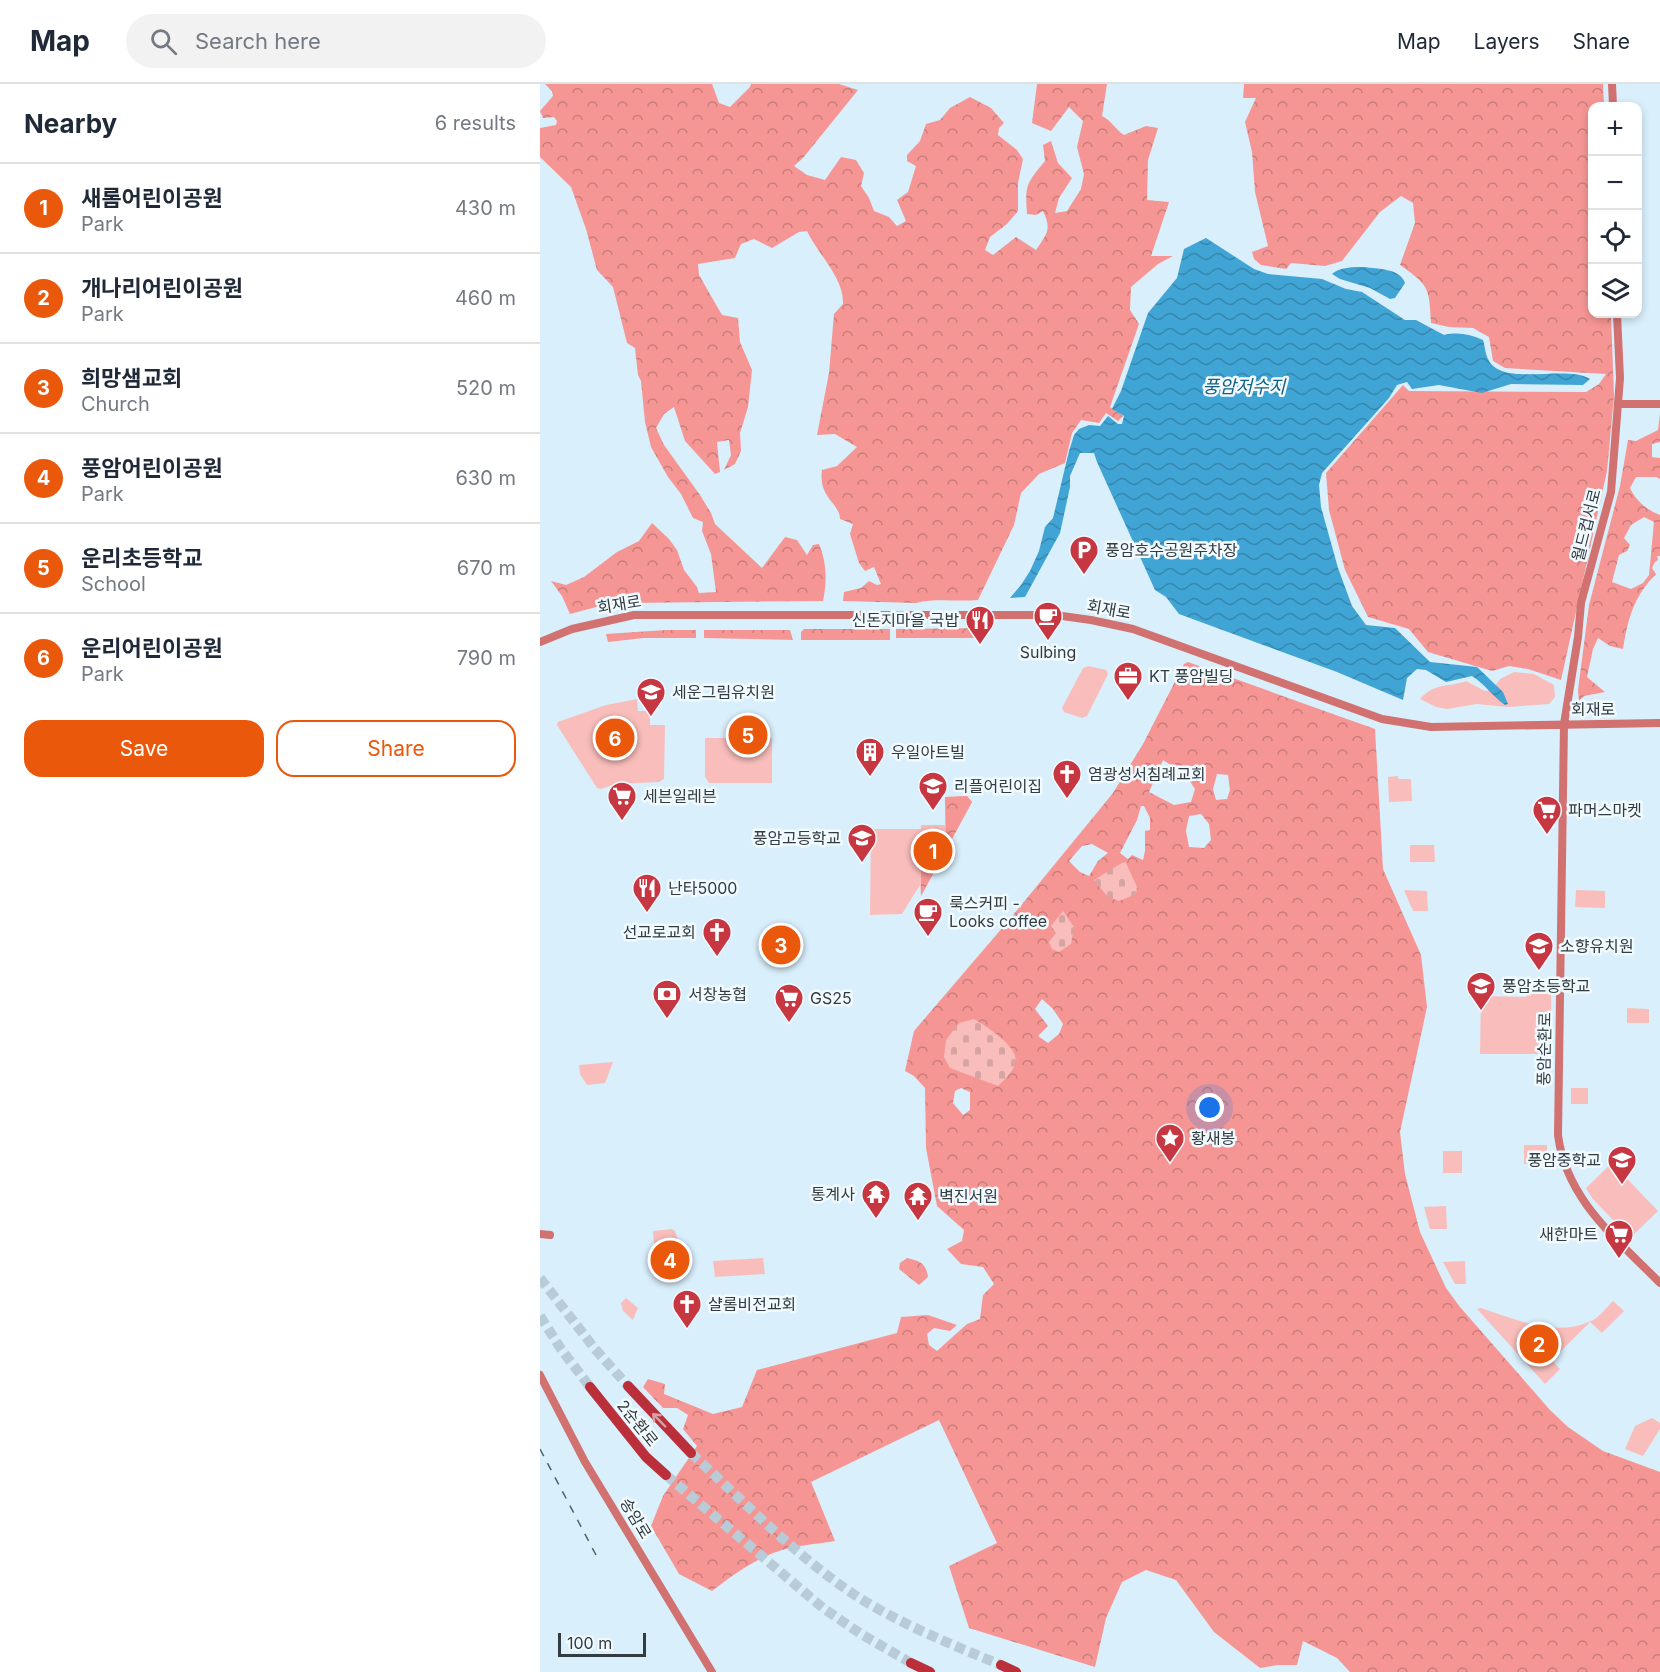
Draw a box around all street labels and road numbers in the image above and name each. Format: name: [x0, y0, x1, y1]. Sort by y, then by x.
street label: 월드컵서로: [1567, 487, 1605, 563]
street label: 회재로: [596, 591, 643, 617]
street label: 회재로: [1086, 595, 1133, 623]
street label: 회재로: [1571, 699, 1615, 719]
street label: 풍암순환로: [1533, 1012, 1555, 1086]
street label: 2순환로: [613, 1396, 663, 1450]
street label: 송암로: [616, 1494, 656, 1542]

